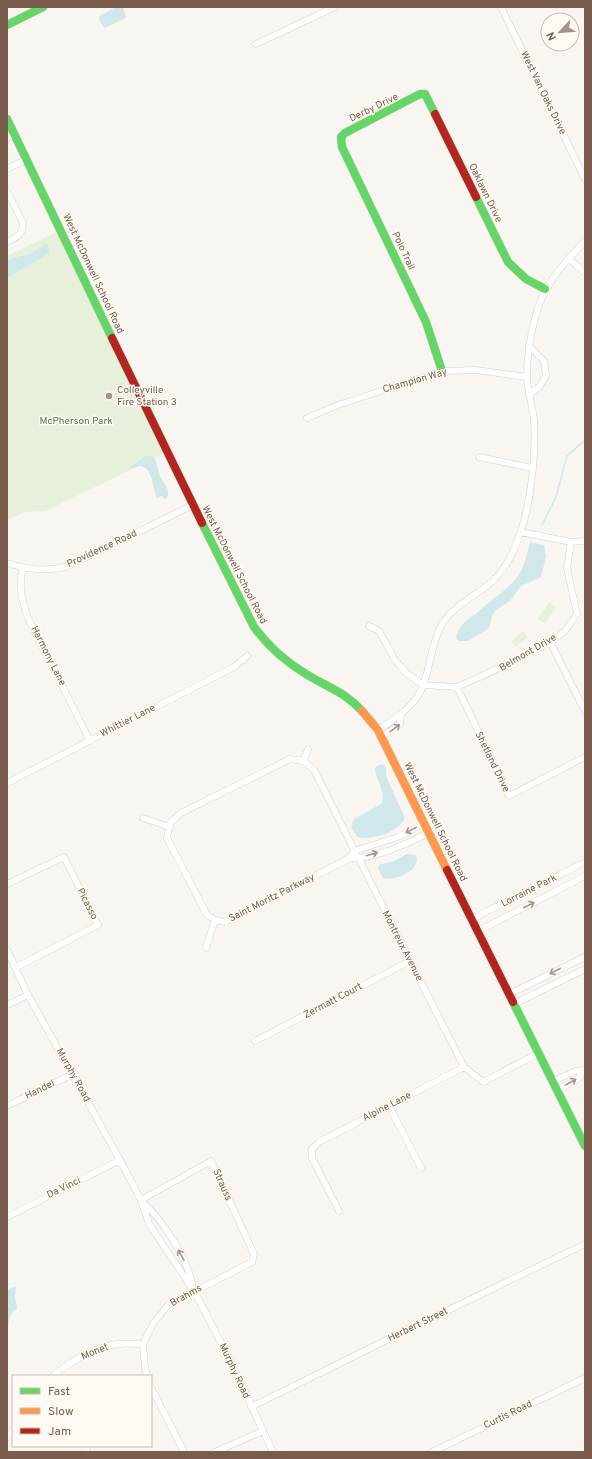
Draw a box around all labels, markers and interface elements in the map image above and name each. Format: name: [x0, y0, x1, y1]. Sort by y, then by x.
north arrow: [540, 12, 580, 52]
text: N: [544, 29, 560, 43]
street label: West Van Oaks Drive: [517, 49, 569, 137]
street label: Derby Drive: [347, 91, 401, 125]
street label: Oaklawn Drive: [465, 161, 505, 225]
street label: West McDonwell School Road: [59, 212, 127, 336]
street label: Polo Trail: [388, 230, 418, 272]
street label: Champion Way: [381, 366, 449, 396]
place label: Colleyville Fire Station 3: [117, 384, 177, 409]
marker: Colleyville Fire Station 3: [104, 391, 114, 401]
park label: McPherson Park: [39, 415, 113, 428]
street label: West McDonwell School Road: [198, 504, 270, 626]
street label: Providence Road: [65, 527, 139, 571]
street label: Harmony Lane: [27, 624, 69, 688]
street label: Belmont Drive: [497, 631, 559, 675]
street label: Whittier Lane: [98, 702, 158, 740]
one-way arrow: [389, 724, 400, 732]
street label: Shetland Drive: [472, 729, 512, 795]
street label: West McDonwell School Road: [400, 760, 470, 884]
one-way arrow: [405, 826, 417, 834]
one-way arrow: [365, 850, 378, 858]
street label: Saint Moritz Parkway: [227, 871, 317, 925]
street label: Lorraine Park: [499, 871, 559, 911]
street label: Picasso: [74, 886, 101, 922]
one-way arrow: [522, 901, 534, 908]
street label: Montreux Avenue: [379, 908, 425, 984]
one-way arrow: [549, 968, 561, 976]
street label: Zermatt Court: [301, 980, 365, 1022]
street label: Murphy Road: [53, 1046, 93, 1104]
street label: Handel: [23, 1077, 57, 1103]
one-way arrow: [565, 1078, 577, 1086]
street label: Alpine Lane: [360, 1089, 414, 1125]
street label: Strauss: [209, 1167, 235, 1203]
street label: Da Vinci: [45, 1174, 83, 1202]
one-way arrow: [176, 1249, 184, 1261]
street label: Brahms: [168, 1282, 204, 1310]
street label: Herbert Street: [386, 1305, 450, 1345]
street label: Monet: [79, 1341, 111, 1363]
street label: Murphy Road: [216, 1341, 252, 1401]
legend: [12, 1375, 152, 1447]
text: Fast: [48, 1384, 70, 1400]
street label: Curtis Road: [482, 1398, 534, 1432]
text: Slow: [48, 1404, 74, 1420]
text: Jam: [48, 1424, 71, 1440]

